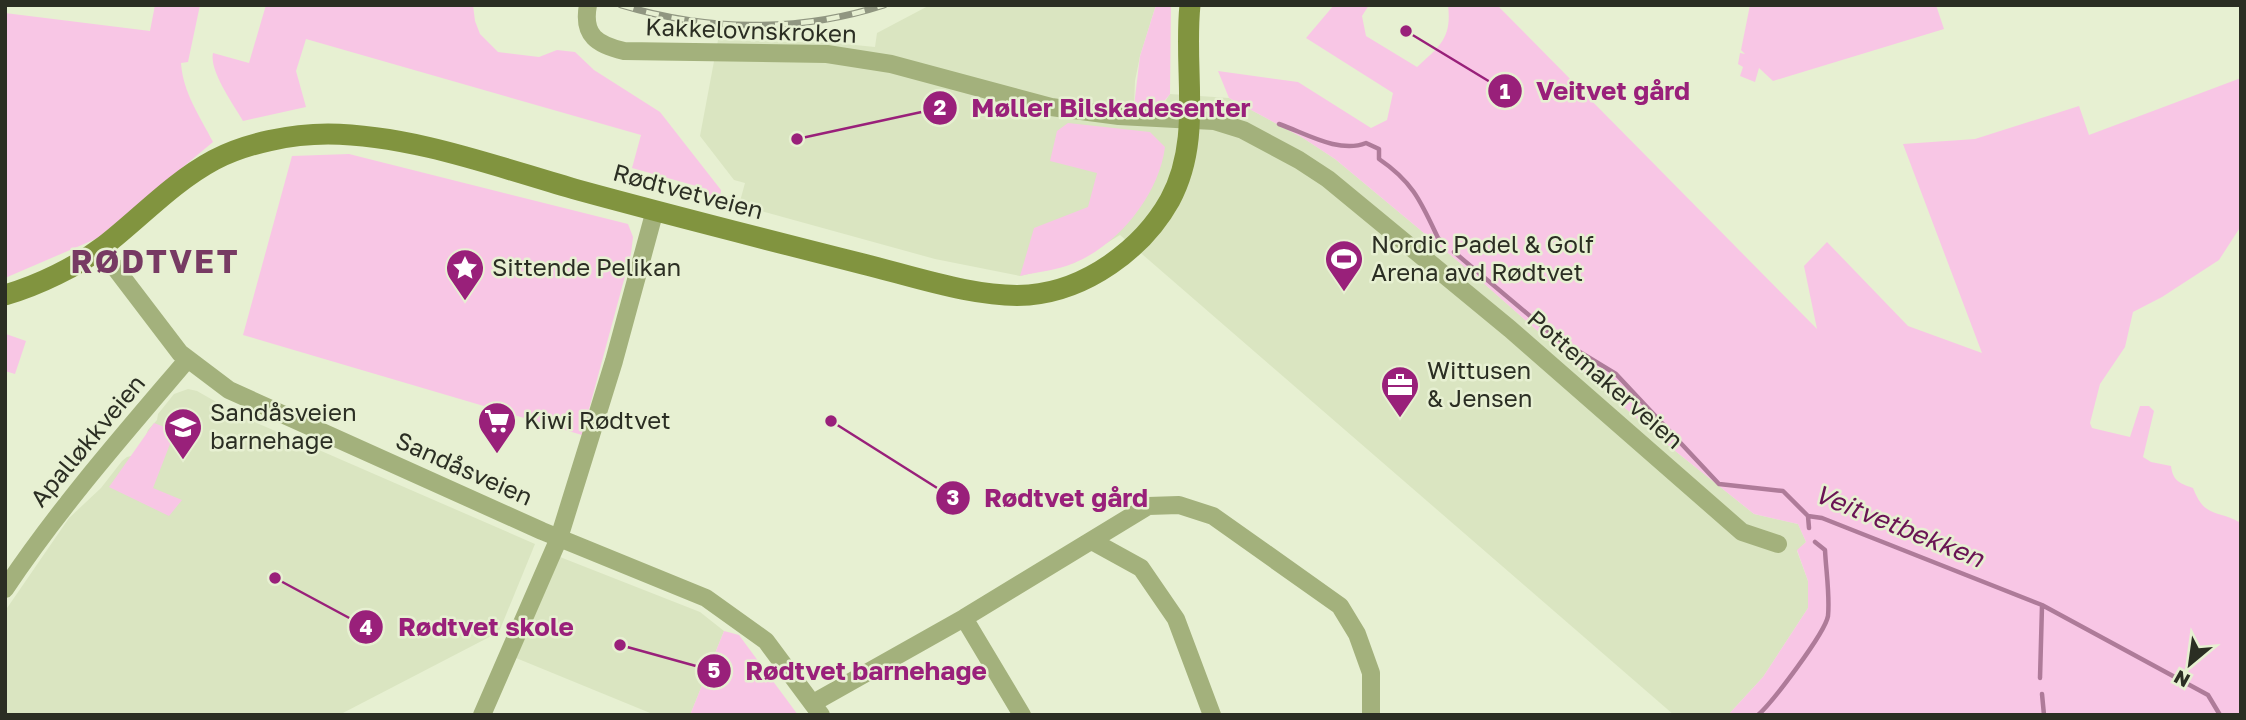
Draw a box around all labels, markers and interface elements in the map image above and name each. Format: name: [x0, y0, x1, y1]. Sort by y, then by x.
street label: Kakkelovnskroken: [645, 11, 857, 48]
callout: Veitvet gård: [1487, 68, 1704, 115]
text: Veitvet gård: [1536, 75, 1690, 106]
text: 1: [1500, 78, 1511, 104]
callout: Møller Bilskadesenter: [922, 84, 1265, 131]
text: Møller Bilskadesenter: [971, 92, 1251, 123]
text: 2: [934, 94, 947, 120]
street label: Rødtvetveien: [610, 157, 767, 225]
place label: Nordic Padel & Golf Arena avd Rødtvet: [1371, 229, 1594, 286]
sports icon: Nordic Padel & Golf Arena avd Rødtvet: [1323, 238, 1365, 293]
district label: RØDTVET: [70, 242, 240, 280]
place icon: Sittende Pelikan: [444, 247, 486, 302]
place label: Sittende Pelikan: [492, 252, 681, 281]
street label: Pottemakerveien: [1522, 303, 1690, 454]
place label: Wittusen & Jensen: [1427, 355, 1532, 412]
office icon: Wittusen & Jensen: [1379, 364, 1421, 419]
street label: Apalløkkveien: [23, 368, 150, 512]
place label: Sandåsveien barnehage: [210, 397, 357, 454]
supermarket icon: Kiwi Rødtvet: [476, 400, 518, 455]
place label: Kiwi Rødtvet: [524, 405, 671, 434]
school or university icon: Sandåsveien barnehage: [162, 406, 204, 461]
street label: Sandåsveien: [392, 425, 538, 511]
callout: Rødtvet gård: [935, 474, 1162, 521]
water label: Veitvetbekken: [1810, 478, 1989, 574]
text: Rødtvet gård: [984, 482, 1148, 513]
text: 3: [947, 484, 959, 510]
callout: Rødtvet skole: [349, 604, 587, 651]
text: Rødtvet skole: [398, 611, 574, 642]
text: 4: [359, 614, 373, 640]
north arrow: [2155, 629, 2225, 699]
callout: Rødtvet barnehage: [696, 647, 1001, 694]
text: Rødtvet barnehage: [745, 655, 987, 686]
text: 5: [708, 657, 721, 683]
text: N: [2170, 666, 2193, 693]

